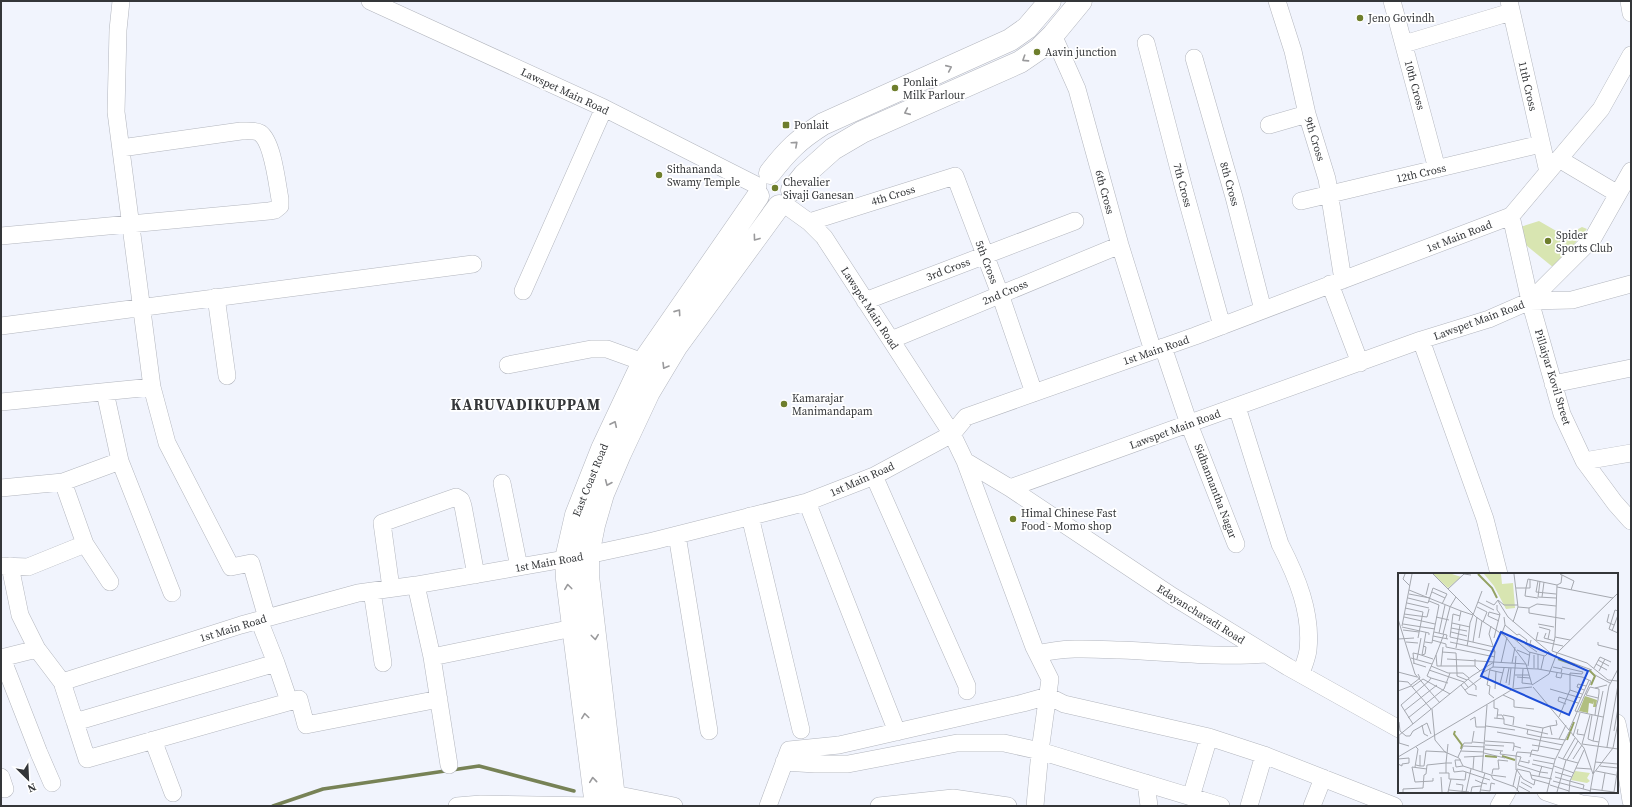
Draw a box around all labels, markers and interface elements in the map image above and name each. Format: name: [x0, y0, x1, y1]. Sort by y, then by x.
place label: Jeno Govindh: [1367, 11, 1435, 26]
marker: Jeno Govindh: [1355, 13, 1365, 23]
place label: Aavin junction: [1045, 45, 1117, 60]
marker: Aavin junction: [1032, 47, 1042, 57]
one-way arrow: [1022, 54, 1029, 61]
street label: 10th Cross: [1401, 59, 1428, 112]
street label: 11th Cross: [1514, 60, 1541, 113]
street label: Lawspet Main Road: [518, 64, 612, 119]
one-way arrow: [944, 65, 952, 73]
place label: Ponlait Milk Parlour: [903, 75, 965, 103]
marker: Ponlait Milk Parlour: [890, 83, 900, 93]
one-way arrow: [903, 107, 911, 115]
street label: 9th Cross: [1301, 115, 1328, 163]
place label: Ponlait: [794, 118, 829, 133]
marker: Ponlait: [781, 120, 791, 130]
one-way arrow: [790, 141, 798, 149]
street label: 8th Cross: [1216, 160, 1243, 208]
street label: 12th Cross: [1395, 160, 1448, 187]
street label: 7th Cross: [1169, 161, 1196, 209]
place label: Sithananda Swamy Temple: [667, 162, 741, 190]
street label: 6th Cross: [1091, 168, 1118, 216]
marker: Sithananda Swamy Temple: [654, 170, 664, 180]
place label: Chevalier Sivaji Ganesan: [783, 175, 854, 203]
street label: 4th Cross: [869, 182, 917, 209]
marker: Chevalier Sivaji Ganesan: [770, 183, 780, 193]
street label: 1st Main Road: [1424, 217, 1495, 256]
place label: Spider Sports Club: [1556, 228, 1613, 256]
one-way arrow: [754, 233, 761, 240]
marker: Spider Sports Club: [1543, 236, 1553, 246]
street label: 5th Cross: [971, 238, 1002, 286]
street label: 3rd Cross: [924, 254, 973, 285]
street label: Lawspet Main Road: [837, 264, 902, 353]
street label: 2nd Cross: [980, 276, 1030, 309]
street label: Lawspet Main Road: [1432, 297, 1527, 344]
one-way arrow: [673, 309, 681, 316]
street label: Pillaiyar Kovil Street: [1531, 327, 1574, 427]
street label: 1st Main Road: [1121, 332, 1192, 369]
one-way arrow: [662, 362, 669, 369]
place label: Kamarajar Manimandapam: [792, 391, 873, 419]
district label: KARUVADIKUPPAM: [451, 394, 601, 415]
marker: Kamarajar Manimandapam: [779, 399, 789, 409]
street label: Lawspet Main Road: [1128, 406, 1223, 453]
one-way arrow: [609, 421, 617, 429]
street label: East Coast Road: [569, 441, 612, 519]
street label: Sidhannantha Nagar: [1191, 442, 1241, 541]
street label: 1st Main Road: [828, 458, 898, 500]
one-way arrow: [604, 479, 612, 486]
place label: Himal Chinese Fast Food - Momo shop: [1021, 506, 1117, 534]
marker: Himal Chinese Fast Food - Momo shop: [1008, 514, 1018, 524]
street label: 1st Main Road: [514, 549, 585, 576]
inset map: [1398, 573, 1618, 793]
street label: Edayanchavadi Road: [1154, 581, 1248, 648]
one-way arrow: [564, 584, 573, 591]
street label: 1st Main Road: [198, 611, 269, 646]
one-way arrow: [590, 634, 599, 640]
one-way arrow: [581, 713, 590, 719]
north arrow: [8, 759, 48, 799]
one-way arrow: [589, 777, 598, 784]
text: N: [25, 779, 39, 796]

